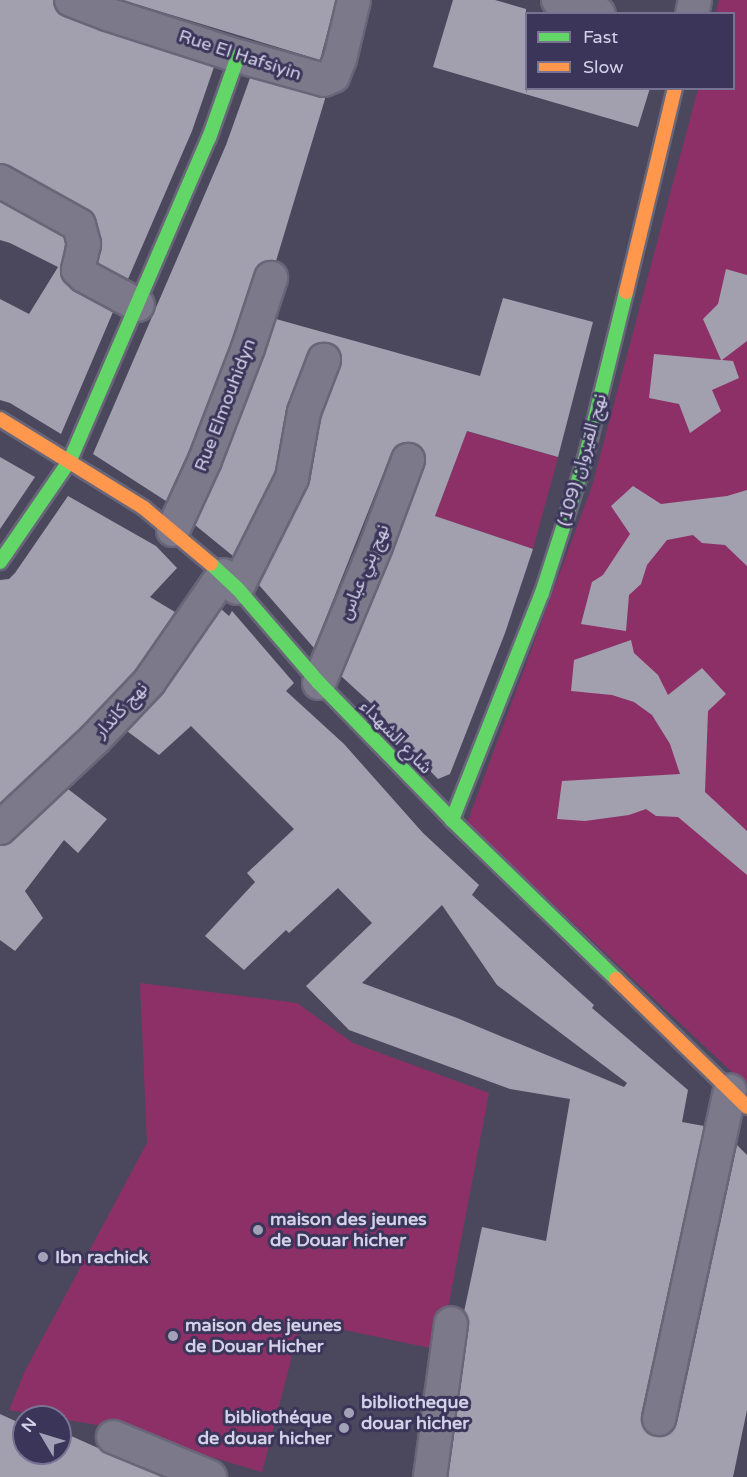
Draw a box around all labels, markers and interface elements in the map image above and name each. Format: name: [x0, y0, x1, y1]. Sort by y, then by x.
legend: [525, 12, 735, 90]
street label: Rue El Hafsiyin: [176, 25, 304, 85]
text: Fast: [583, 26, 618, 48]
text: Slow: [583, 56, 624, 78]
street label: Rue Elmouhidyn: [190, 336, 260, 474]
street label: نهج القيروان (109): [553, 391, 611, 529]
street label: نهج بني عباس: [334, 521, 394, 623]
street label: نهج كاندار: [90, 678, 152, 742]
street label: شارع الشهداء: [355, 696, 437, 778]
place label: maison des jeunes de Douar hicher: [270, 1209, 427, 1252]
marker: maison des jeunes de Douar hicher: [251, 1223, 265, 1237]
place label: Ibn rachick: [55, 1246, 148, 1268]
marker: Ibn rachick: [36, 1250, 50, 1264]
place label: maison des jeunes de Douar Hicher: [185, 1315, 342, 1358]
marker: maison des jeunes de Douar Hicher: [166, 1329, 180, 1343]
place label: bibliotheque douar hicher: [361, 1392, 469, 1434]
north arrow: [12, 1405, 72, 1465]
marker: bibliotheque douar hicher: [342, 1406, 356, 1420]
place label: bibliothéque de douar hicher: [198, 1407, 332, 1450]
text: N: [18, 1414, 41, 1436]
marker: bibliothéque de douar hicher: [337, 1421, 351, 1435]

